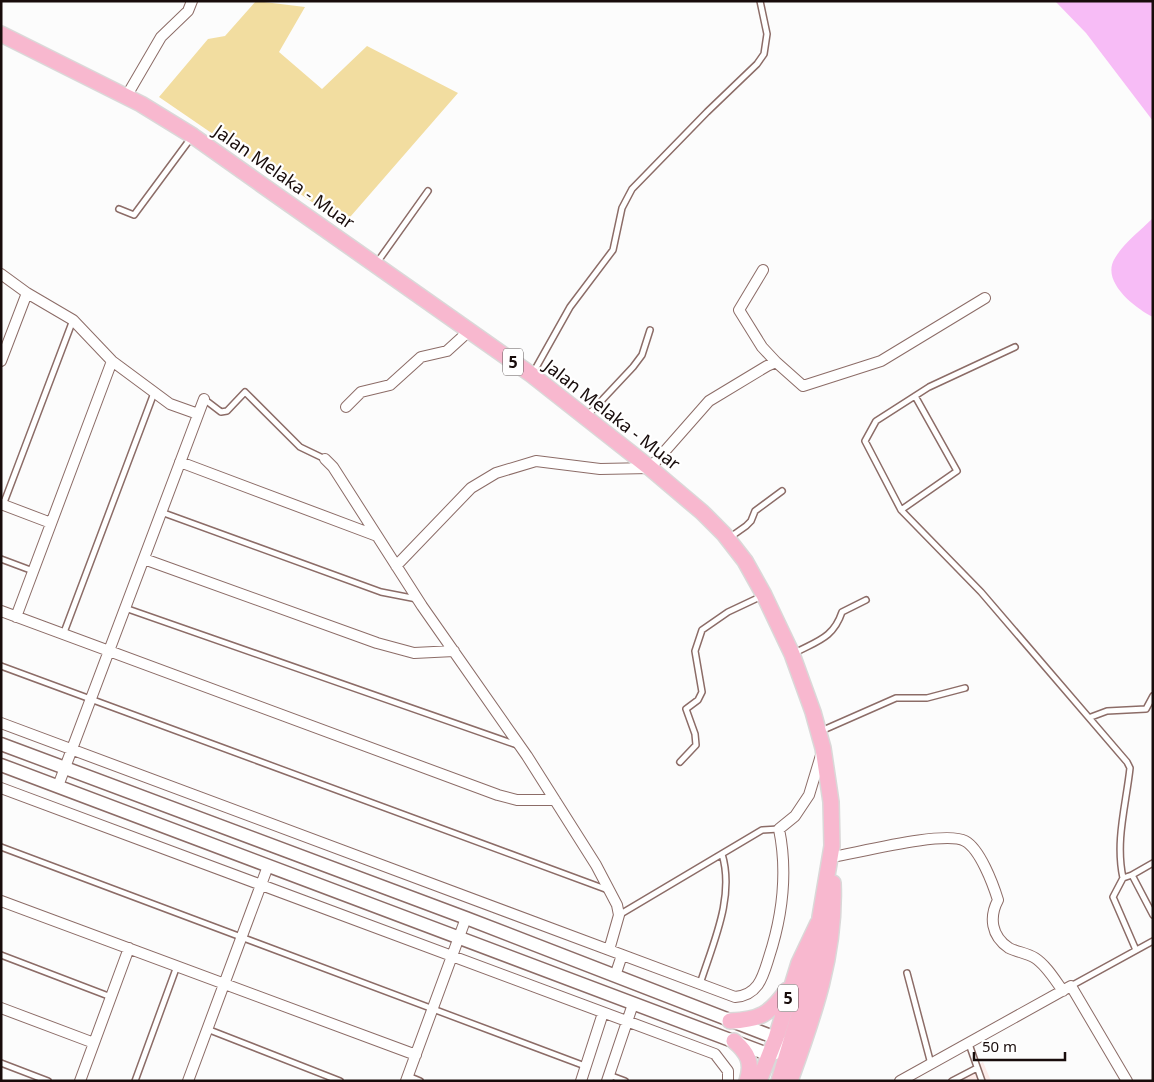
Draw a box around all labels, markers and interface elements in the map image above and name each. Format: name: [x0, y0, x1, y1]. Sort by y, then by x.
street label: Jalan Melaka - Muar: [208, 117, 360, 234]
road number: 5: [503, 348, 523, 376]
street label: Jalan Melaka - Muar: [538, 352, 686, 475]
road number: 5: [778, 984, 798, 1011]
scale bar: [974, 1030, 1065, 1062]
text: 50 m: [982, 1036, 1017, 1056]

